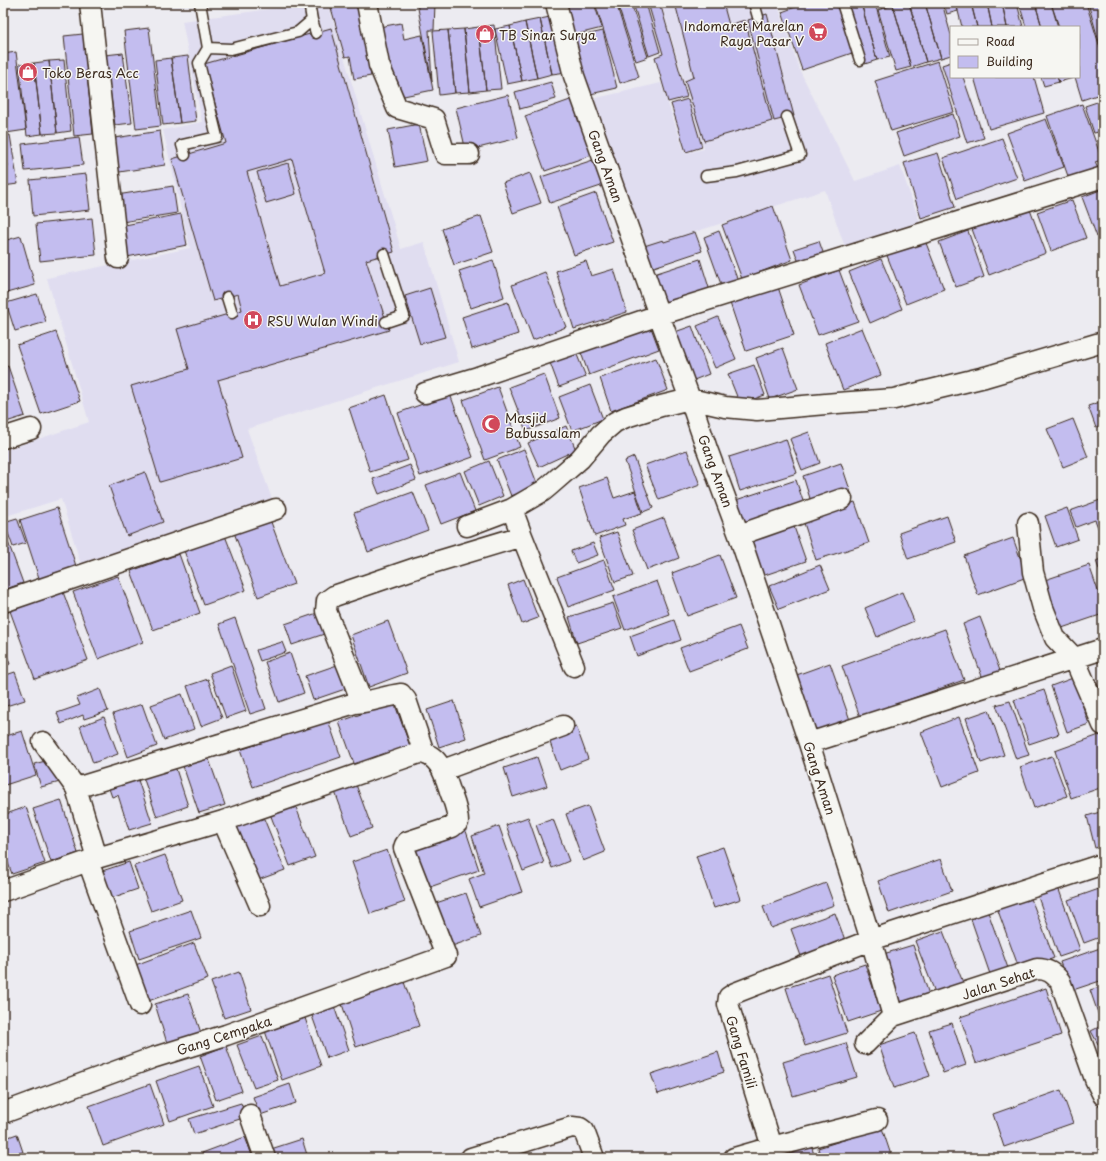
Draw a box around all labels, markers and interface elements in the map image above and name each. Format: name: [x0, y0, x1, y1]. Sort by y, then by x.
place label: Indomaret Marelan Raya Pasar V: [684, 16, 804, 50]
supermarket icon: Indomaret Marelan Raya Pasar V: [807, 21, 829, 43]
shop icon: TB Sinar Surya: [474, 23, 496, 45]
place label: TB Sinar Surya: [499, 25, 597, 44]
legend: [950, 26, 1080, 78]
text: Road: [986, 32, 1015, 50]
text: Building: [986, 52, 1033, 70]
shop icon: Toko Beras Acc: [17, 61, 39, 83]
place label: Toko Beras Acc: [42, 63, 139, 82]
street label: Gang Aman: [584, 127, 628, 205]
hospital icon: RSU Wulan Windi: [242, 309, 264, 331]
place label: RSU Wulan Windi: [267, 311, 378, 330]
place label: Masjid Babussalam: [505, 408, 581, 442]
mosque icon: Masjid Babussalam: [480, 413, 502, 435]
street label: Gang Aman: [694, 432, 738, 510]
street label: Gang Aman: [799, 739, 841, 817]
street label: Jalan Sehat: [959, 962, 1037, 1004]
street label: Gang Cempaka: [174, 1010, 275, 1059]
street label: Gang Famili: [722, 1013, 762, 1091]

